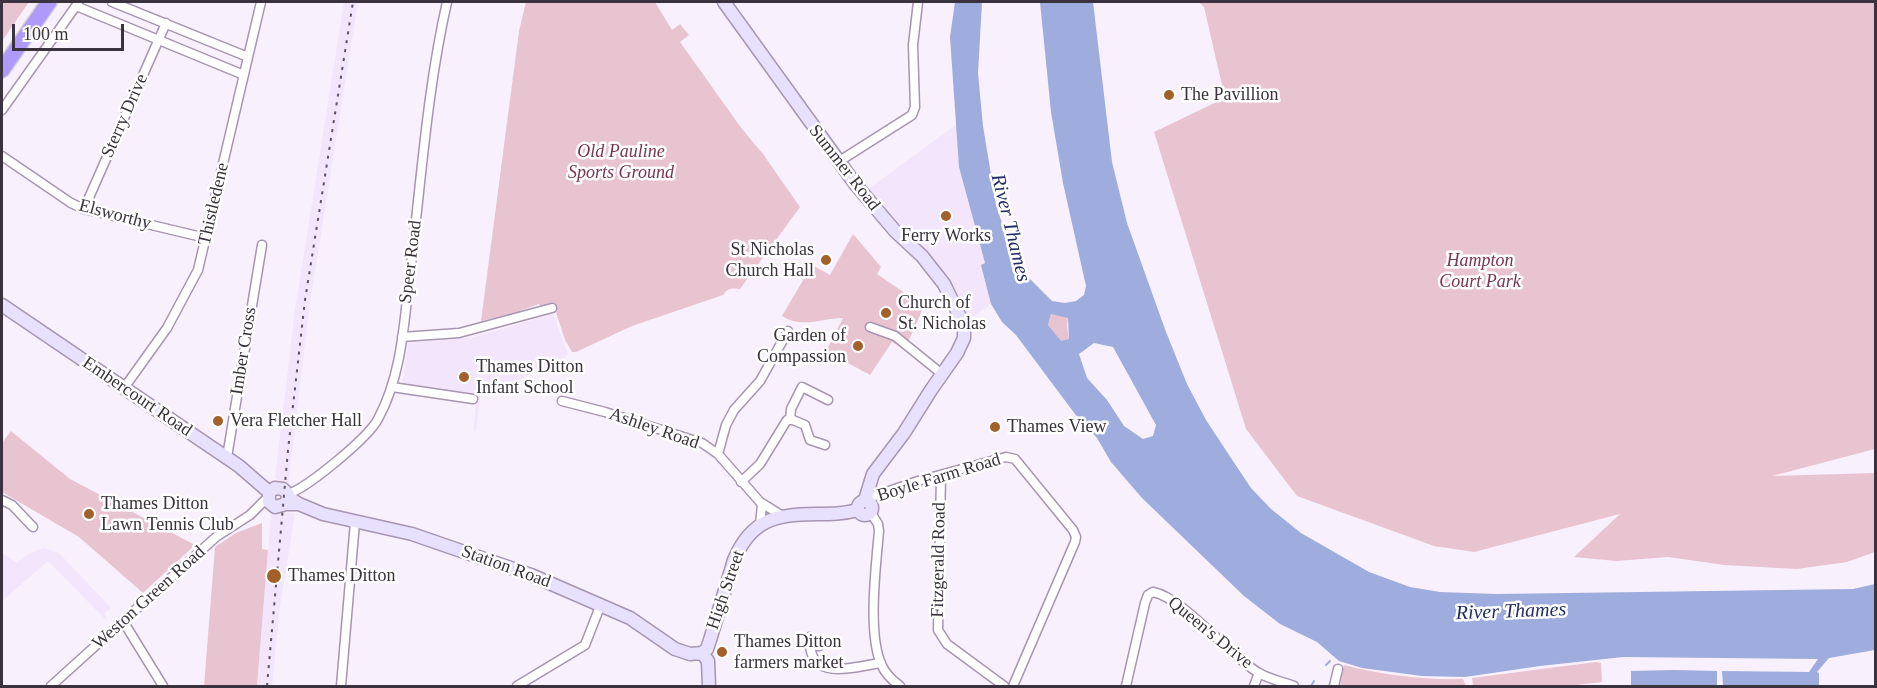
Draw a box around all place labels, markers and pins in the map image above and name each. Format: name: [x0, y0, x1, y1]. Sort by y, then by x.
place label: The Pavillion: [1181, 84, 1278, 106]
marker: The Pavillion: [1162, 88, 1176, 102]
marker: Ferry Works: [939, 209, 953, 223]
place label: Ferry Works: [901, 225, 991, 247]
place label: St Nicholas Church Hall: [726, 239, 814, 282]
marker: St Nicholas Church Hall: [819, 253, 833, 267]
place label: Church of St. Nicholas: [898, 292, 986, 334]
marker: Church of St. Nicholas: [879, 306, 893, 320]
place label: Garden of Compassion: [757, 325, 846, 368]
marker: Garden of Compassion: [851, 339, 865, 353]
place label: Thames Ditton Infant School: [476, 356, 583, 398]
marker: Thames Ditton Infant School: [457, 370, 471, 384]
place label: Vera Fletcher Hall: [230, 410, 362, 432]
marker: Vera Fletcher Hall: [211, 414, 225, 428]
place label: Thames View: [1007, 416, 1106, 438]
marker: Thames View: [988, 420, 1002, 434]
place label: Thames Ditton Lawn Tennis Club: [101, 493, 234, 536]
marker: Thames Ditton Lawn Tennis Club: [82, 507, 96, 521]
place label: Thames Ditton: [288, 565, 395, 587]
marker: Thames Ditton: [265, 567, 283, 585]
place label: Thames Ditton farmers market: [734, 631, 843, 674]
marker: Thames Ditton farmers market: [715, 645, 729, 659]

